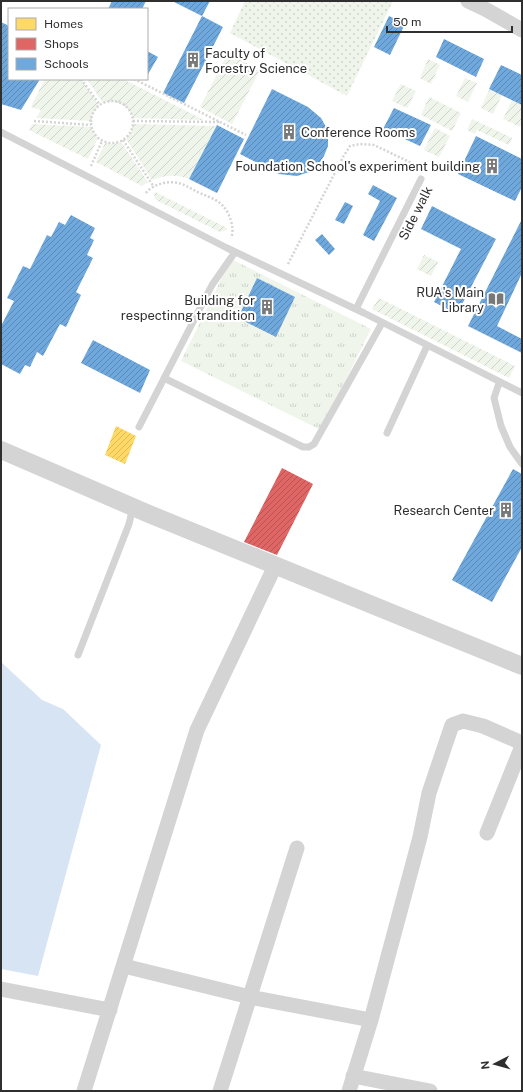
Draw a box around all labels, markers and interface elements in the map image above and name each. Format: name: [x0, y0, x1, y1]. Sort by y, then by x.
legend: [8, 8, 148, 80]
scale bar: [387, 8, 512, 34]
text: 50 m: [393, 15, 421, 29]
text: Homes: [44, 17, 83, 31]
text: Shops: [44, 37, 79, 51]
place label: Faculty of Forestry Science: [205, 46, 307, 76]
building icon: Faculty of Forestry Science: [184, 51, 202, 69]
text: Schools: [44, 57, 89, 71]
building icon: Conference Rooms: [280, 123, 298, 141]
place label: Conference Rooms: [301, 125, 415, 140]
building icon: Foundation School's experiment building: [483, 157, 501, 175]
place label: Foundation School's experiment building: [235, 159, 480, 174]
street label: Side walk: [396, 184, 435, 243]
place label: RUA's Main Library: [416, 285, 484, 315]
library icon: RUA's Main Library: [487, 290, 505, 308]
place label: Building for respectinng trandition: [121, 293, 255, 323]
building icon: Building for respectinng trandition: [258, 298, 276, 316]
building icon: Research Center: [497, 501, 515, 519]
place label: Research Center: [394, 503, 494, 518]
north arrow: [475, 1044, 515, 1084]
text: N: [479, 1060, 491, 1070]

